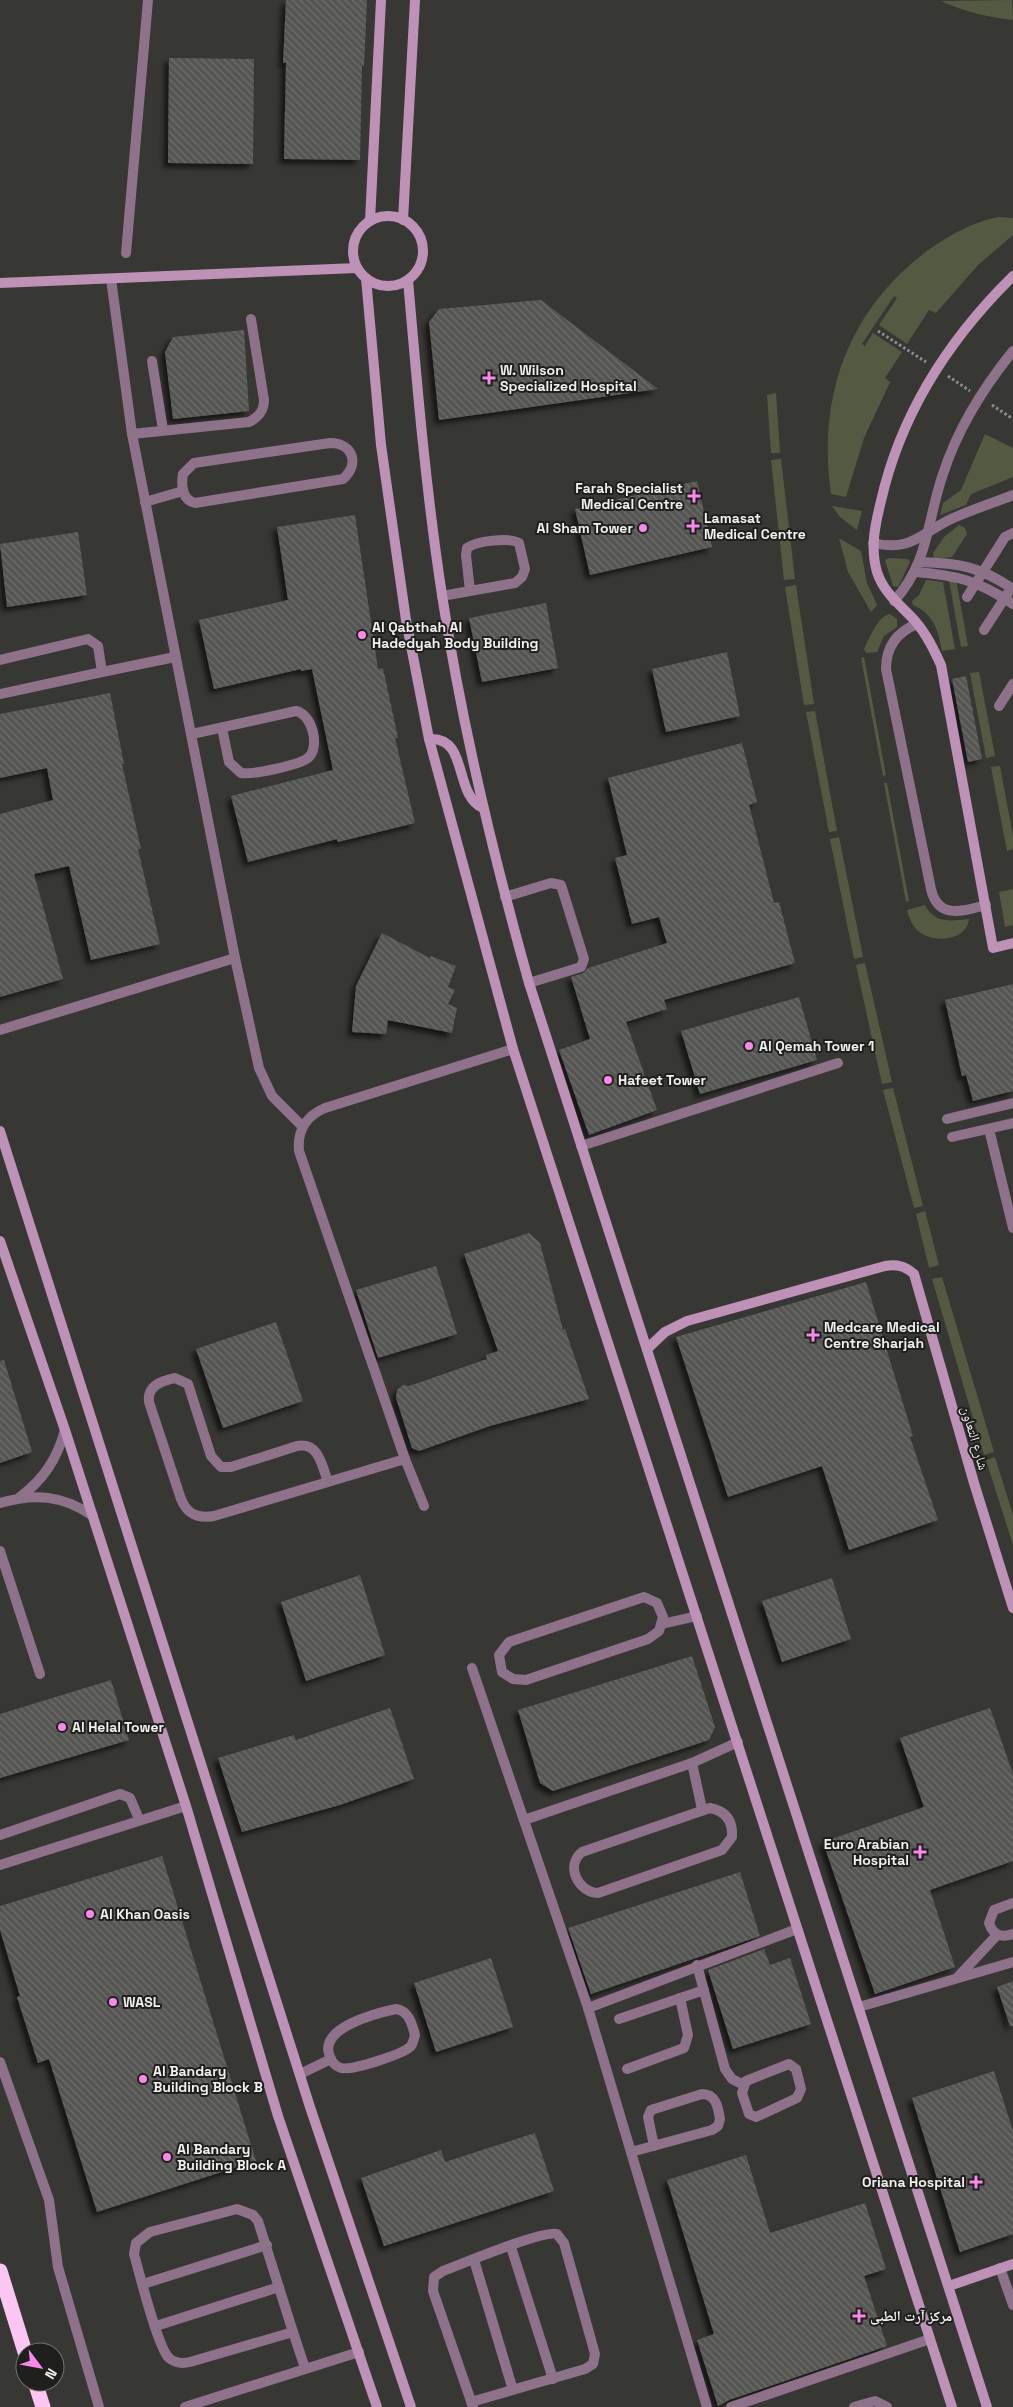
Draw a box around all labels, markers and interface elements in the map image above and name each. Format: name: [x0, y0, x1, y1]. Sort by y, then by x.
place label: W. Wilson Specialized Hospital: [500, 361, 637, 395]
marker: W. Wilson Specialized Hospital: [482, 371, 496, 385]
place label: Farah Specialist Medical Centre: [575, 479, 683, 513]
marker: Farah Specialist Medical Centre: [687, 489, 701, 503]
place label: Lamasat Medical Centre: [704, 509, 806, 543]
place label: Al Sham Tower: [537, 519, 633, 537]
marker: Lamasat Medical Centre: [686, 519, 700, 533]
marker: Al Sham Tower: [637, 522, 649, 534]
place label: Al Qabthah Al Hadedyah Body Building: [372, 618, 539, 652]
marker: Al Qabthah Al Hadedyah Body Building: [356, 629, 368, 641]
place label: Al Qemah Tower 1: [759, 1037, 874, 1055]
marker: Al Qemah Tower 1: [743, 1040, 755, 1052]
place label: Hafeet Tower: [618, 1071, 707, 1089]
marker: Hafeet Tower: [602, 1074, 614, 1086]
place label: Medcare Medical Centre Sharjah: [824, 1318, 940, 1352]
marker: Medcare Medical Centre Sharjah: [806, 1328, 820, 1342]
street label: شارع التعاون: [956, 1404, 993, 1472]
place label: Al Helal Tower: [72, 1718, 165, 1736]
marker: Al Helal Tower: [56, 1721, 68, 1733]
place label: Euro Arabian Hospital: [824, 1835, 909, 1869]
marker: Euro Arabian Hospital: [913, 1845, 927, 1859]
place label: Al Khan Oasis: [100, 1905, 190, 1923]
marker: Al Khan Oasis: [84, 1908, 96, 1920]
place label: WASL: [123, 1993, 161, 2011]
marker: WASL: [107, 1996, 119, 2008]
place label: Al Bandary Building Block B: [153, 2062, 263, 2096]
marker: Al Bandary Building Block B: [137, 2073, 149, 2085]
place label: Al Bandary Building Block A: [177, 2140, 286, 2174]
marker: Al Bandary Building Block A: [161, 2151, 173, 2163]
place label: Oriana Hospital: [862, 2173, 965, 2191]
marker: Oriana Hospital: [969, 2175, 983, 2189]
place label: مرکز آرت الطبی: [870, 2307, 952, 2325]
marker: مرکز آرت الطبی: [852, 2309, 866, 2323]
north arrow: [15, 2342, 65, 2392]
text: N: [41, 2365, 61, 2383]

